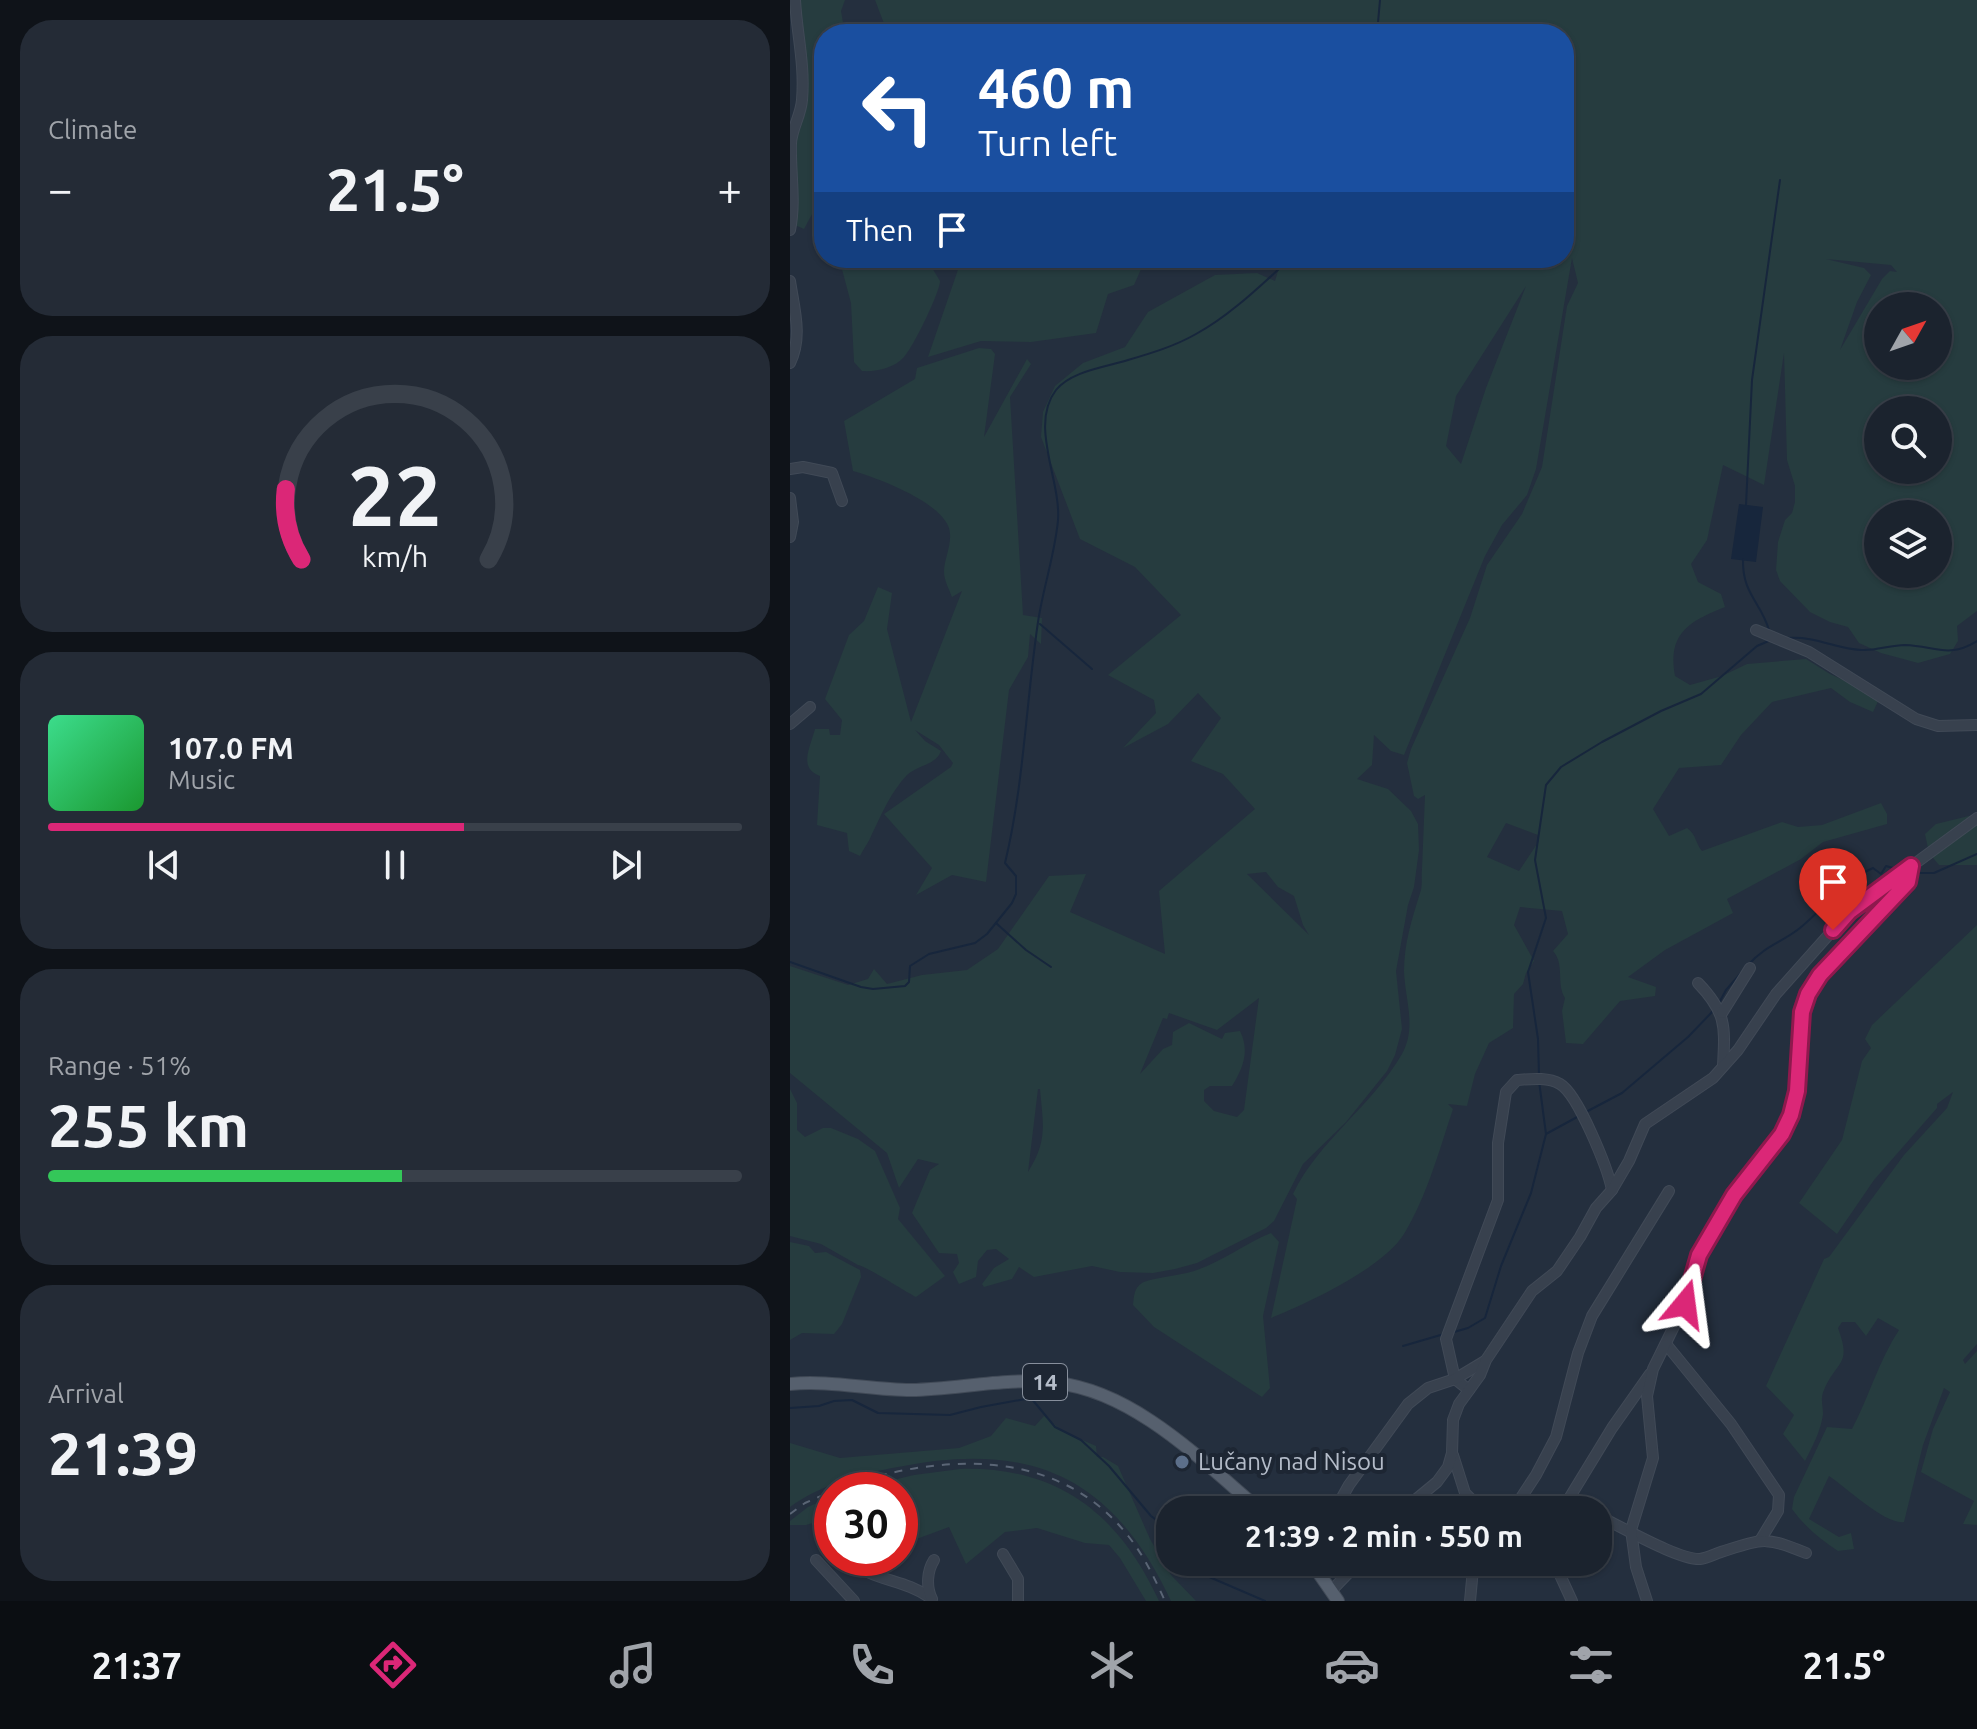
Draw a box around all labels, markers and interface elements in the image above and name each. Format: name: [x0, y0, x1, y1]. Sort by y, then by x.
icon: left: [846, 56, 950, 160]
text: 460 m: [978, 56, 1134, 119]
text: Climate: [48, 115, 137, 144]
text: Turn left: [978, 122, 1117, 163]
text: 21.5°: [326, 155, 464, 222]
text: −: [48, 164, 73, 213]
text: +: [717, 164, 742, 213]
icon: arrive: [930, 208, 974, 252]
text: Then: [846, 213, 914, 247]
north arrow: [1864, 292, 1952, 380]
map controls: [1864, 292, 1952, 588]
button: search: [1864, 396, 1952, 484]
text: 22: [348, 448, 442, 542]
button: layers: [1864, 500, 1952, 588]
text: km/h: [362, 540, 428, 572]
text: 107.0 FM: [168, 731, 294, 765]
text: Music: [168, 765, 235, 794]
icon: previous: [142, 843, 186, 887]
icon: pause: [373, 843, 417, 887]
icon: next: [604, 843, 648, 887]
pin: [1799, 848, 1867, 930]
icon: arrive: [1811, 860, 1855, 904]
text: Range · 51%: [48, 1051, 191, 1080]
text: 255 km: [48, 1091, 249, 1158]
position arrow: [1643, 1262, 1727, 1346]
road number: 14: [1023, 1364, 1067, 1400]
text: Arrival: [48, 1379, 124, 1408]
text: 21:39: [48, 1419, 198, 1486]
place label: Lučany nad Nisou: [1198, 1448, 1385, 1475]
marker: Lučany nad Nisou: [1173, 1453, 1191, 1471]
speed limit sign: 30: [814, 1472, 918, 1576]
text: 21:39 · 2 min · 550 m: [1245, 1519, 1523, 1553]
icon: directions: [365, 1637, 421, 1693]
icon: music: [605, 1637, 661, 1693]
icon: phone: [844, 1637, 900, 1693]
icon: climate: [1084, 1637, 1140, 1693]
icon: car: [1324, 1637, 1380, 1693]
icon: filters: [1563, 1637, 1619, 1693]
text: 21:37: [92, 1645, 182, 1686]
text: 21.5°: [1803, 1645, 1885, 1686]

